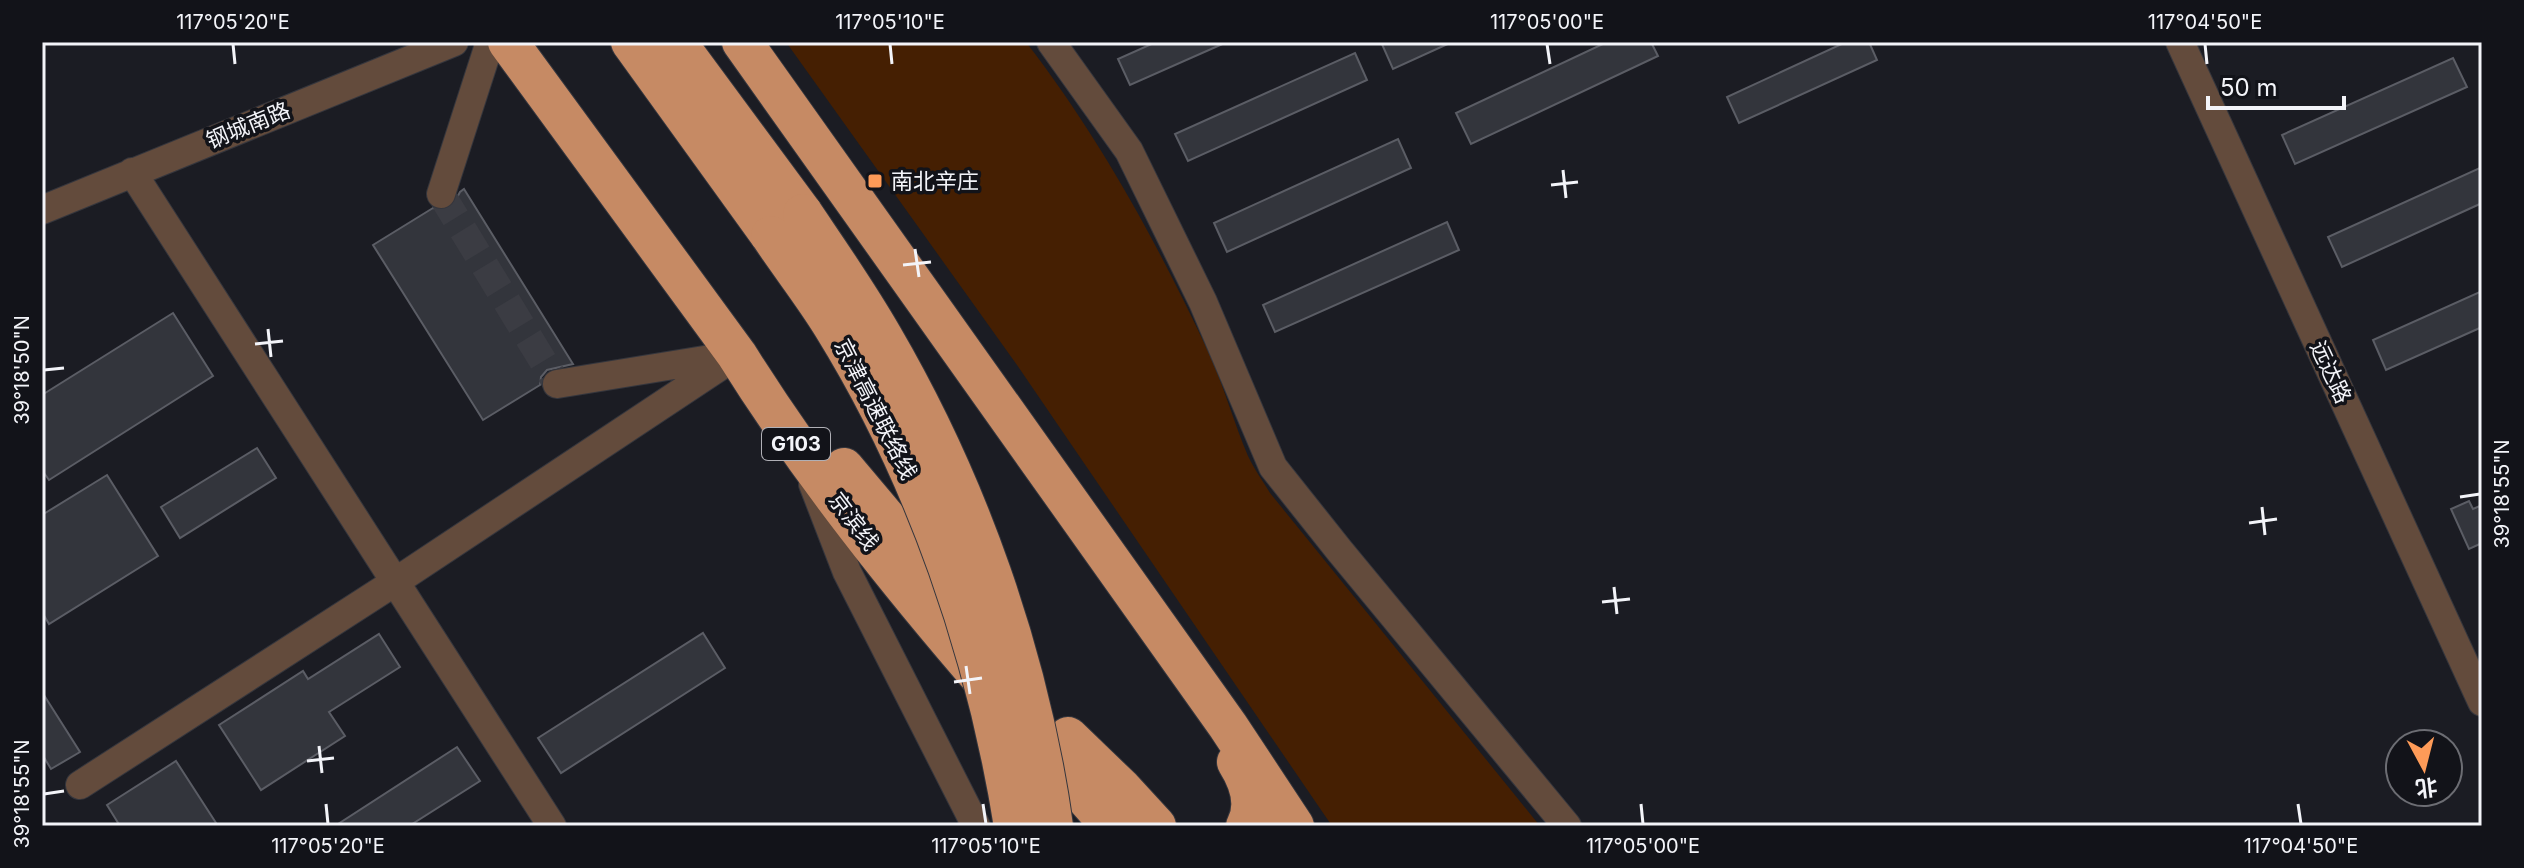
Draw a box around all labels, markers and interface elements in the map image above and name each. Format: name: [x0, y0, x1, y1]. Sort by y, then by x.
text: 117°05'20"E: [176, 10, 290, 34]
text: 117°05'10"E: [835, 10, 945, 34]
text: 117°05'00"E: [1490, 10, 1604, 34]
text: 117°04'50"E: [2148, 10, 2262, 34]
scale bar: [2208, 60, 2344, 110]
text: 50 m: [2220, 73, 2278, 102]
street label: 钢城南路: [202, 96, 294, 154]
place label: 南北辛庄: [891, 168, 979, 194]
marker: 南北辛庄: [866, 172, 884, 190]
text: 39°18'50"N: [10, 315, 34, 425]
street label: 京津高速联络线: [829, 334, 923, 484]
street label: 远达路: [2305, 337, 2357, 407]
road number: G103: [762, 428, 830, 460]
text: 39°18'55"N: [2490, 439, 2514, 549]
street label: 京滨线: [824, 487, 884, 555]
north arrow: [2384, 728, 2464, 808]
text: 39°18'55"N: [10, 739, 34, 849]
text: 北: [2414, 774, 2439, 802]
text: 117°05'20"E: [271, 834, 385, 858]
text: 117°05'10"E: [931, 834, 1041, 858]
text: 117°05'00"E: [1586, 834, 1700, 858]
text: 117°04'50"E: [2244, 834, 2358, 858]

